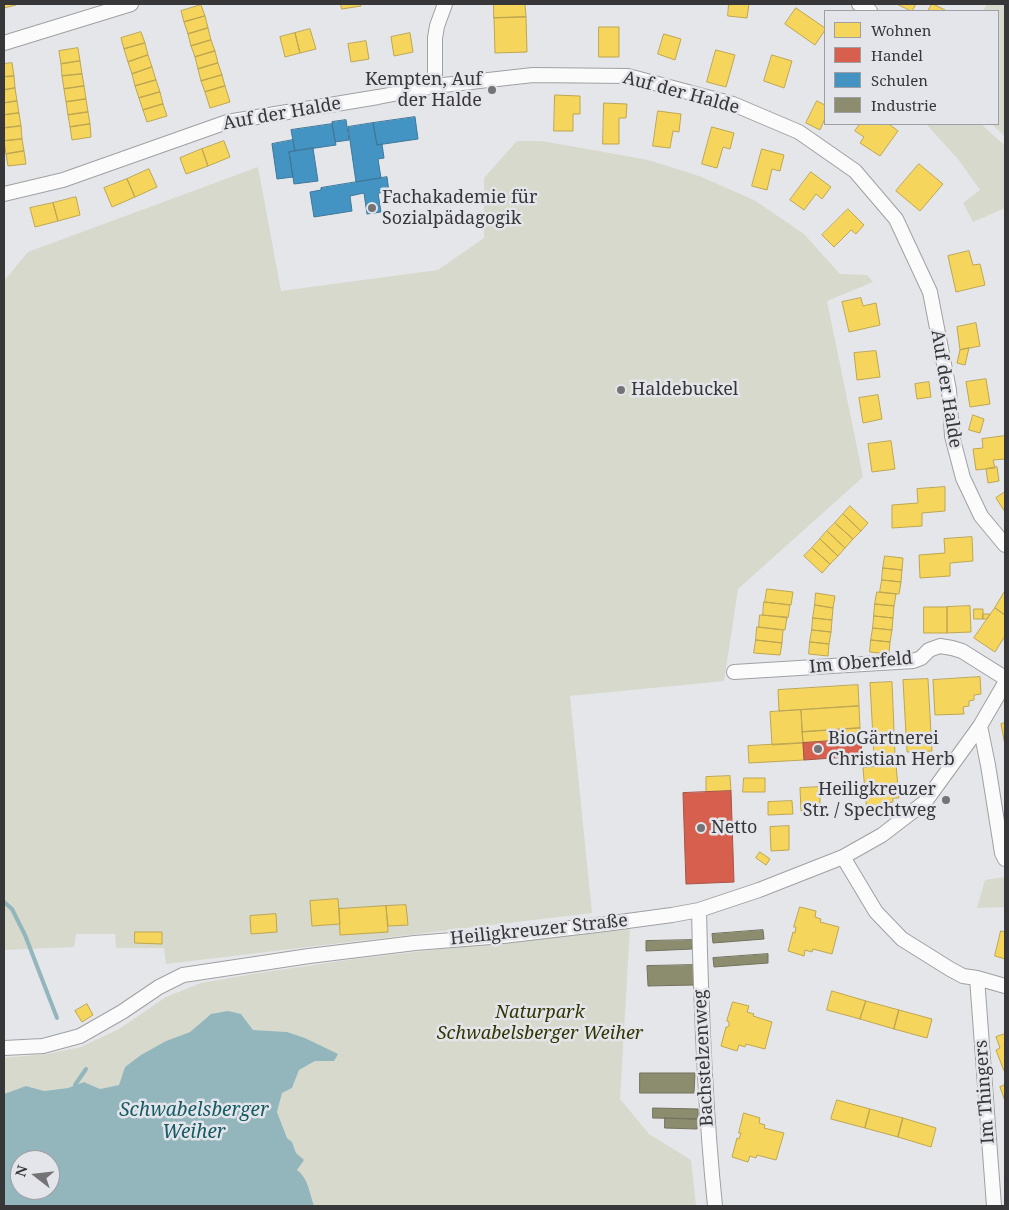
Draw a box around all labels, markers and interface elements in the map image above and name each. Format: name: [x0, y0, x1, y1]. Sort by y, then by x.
legend: [824, 10, 999, 125]
text: Wohnen: [871, 20, 931, 40]
text: Handel: [871, 45, 923, 65]
street label: Auf der Halde: [620, 67, 742, 119]
place label: Kempten, Auf der Halde: [365, 69, 482, 112]
text: Schulen: [871, 70, 928, 90]
marker: Kempten, Auf der Halde: [486, 84, 498, 96]
street label: Auf der Halde: [221, 93, 343, 135]
text: Industrie: [871, 95, 937, 115]
place label: Fachakademie für Sozialpädagogik: [382, 187, 537, 230]
marker: Fachakademie für Sozialpädagogik: [366, 202, 378, 214]
street label: Auf der Halde: [926, 328, 966, 450]
place label: Haldebuckel: [631, 379, 738, 401]
marker: Haldebuckel: [615, 384, 627, 396]
street label: Im Oberfeld: [808, 648, 914, 678]
place label: BioGärtnerei Christian Herb: [828, 728, 955, 771]
marker: BioGärtnerei Christian Herb: [812, 743, 824, 755]
place label: Heiligkreuzer Str. / Spechtweg: [803, 779, 936, 822]
marker: Heiligkreuzer Str. / Spechtweg: [940, 794, 952, 806]
place label: Netto: [711, 817, 757, 839]
marker: Netto: [695, 822, 707, 834]
street label: Heiligkreuzer Straße: [449, 910, 629, 950]
street label: Bachstelzenweg: [690, 989, 718, 1127]
park label: Naturpark Schwabelsberger Weiher: [437, 1002, 643, 1044]
street label: Im Thingers: [971, 1039, 999, 1145]
water label: Schwabelsberger Weiher: [119, 1100, 269, 1144]
north arrow: [10, 1150, 60, 1200]
text: N: [10, 1163, 32, 1179]

